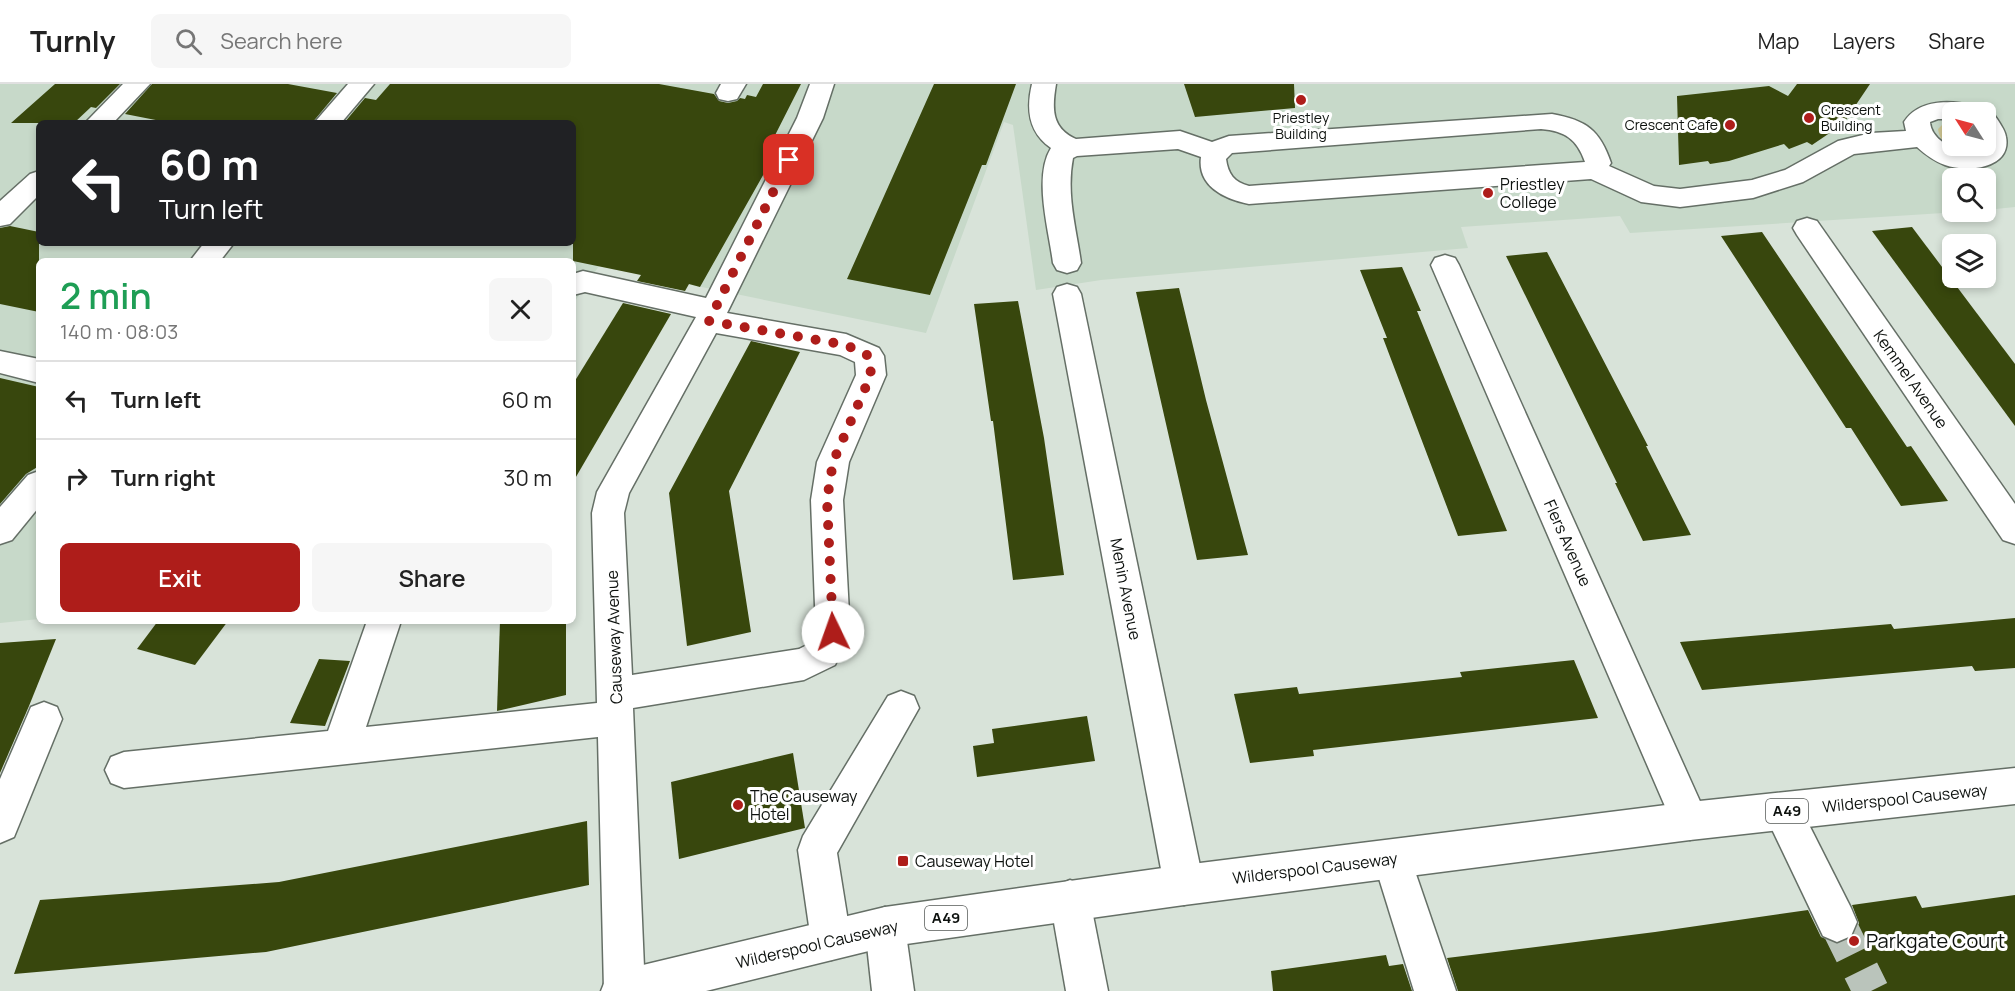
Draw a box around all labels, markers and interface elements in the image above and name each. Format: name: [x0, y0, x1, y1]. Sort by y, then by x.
search box: [151, 14, 571, 68]
text: Turnly: [30, 22, 115, 60]
icon: search: [172, 25, 205, 58]
text: Search here: [220, 26, 343, 56]
text: Map: [1758, 27, 1799, 55]
text: Layers: [1832, 27, 1895, 55]
text: Share: [1928, 27, 1985, 55]
marker: Priestley Building: [1294, 93, 1308, 107]
place label: Crescent Building: [1821, 100, 1881, 135]
north arrow: [1942, 102, 1996, 156]
map controls: [1942, 102, 1996, 288]
place label: Priestley Building: [1273, 108, 1330, 143]
marker: Crescent Building: [1802, 111, 1816, 125]
place label: Crescent Cafe: [1625, 115, 1718, 134]
marker: Crescent Cafe: [1723, 118, 1737, 132]
pin: [763, 134, 814, 185]
text: 60 m: [159, 135, 259, 193]
icon: arrive: [772, 143, 805, 176]
icon: left: [60, 144, 138, 222]
button: search: [1942, 168, 1996, 222]
place label: Priestley College: [1500, 173, 1565, 213]
marker: Priestley College: [1481, 186, 1495, 200]
text: Turn left: [159, 190, 263, 227]
button: layers: [1942, 234, 1996, 288]
text: 2 min: [60, 271, 152, 320]
button: close: [489, 278, 552, 341]
text: 140 m · 08:03: [60, 318, 178, 345]
street label: Kemmel Avenue: [1869, 325, 1953, 433]
icon: left: [60, 384, 93, 417]
text: Turn left: [111, 385, 201, 415]
text: 60 m: [502, 385, 552, 415]
icon: right: [60, 462, 93, 495]
text: Turn right: [111, 463, 216, 493]
text: 30 m: [503, 463, 552, 493]
street label: Flers Avenue: [1539, 496, 1597, 590]
street label: Menin Avenue: [1105, 536, 1147, 642]
button: Exit: [60, 543, 300, 612]
button: Share: [312, 543, 552, 612]
street label: Causeway Avenue: [601, 570, 627, 704]
position arrow: [801, 600, 865, 664]
street label: Wilderspool Causeway: [1821, 778, 1989, 818]
place label: The Causeway Hotel: [750, 785, 858, 825]
marker: The Causeway Hotel: [731, 798, 745, 812]
road number: A49: [1766, 799, 1808, 823]
street label: Wilderspool Causeway: [1231, 847, 1399, 889]
place label: Causeway Hotel: [915, 850, 1034, 872]
marker: Causeway Hotel: [896, 854, 910, 868]
road number: A49: [925, 906, 967, 930]
street label: Wilderspool Causeway: [734, 914, 901, 973]
place label: Parkgate Court: [1866, 927, 2005, 954]
marker: Parkgate Court: [1847, 934, 1861, 948]

